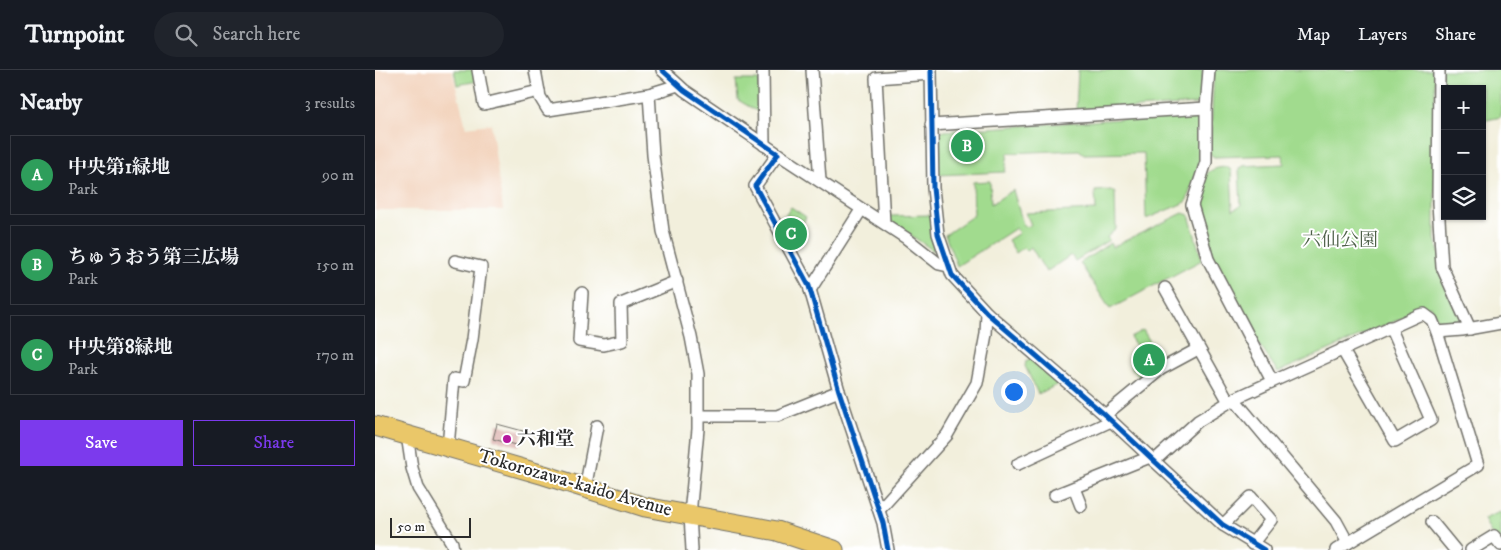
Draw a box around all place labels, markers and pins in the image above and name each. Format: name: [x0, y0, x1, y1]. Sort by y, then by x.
pin: B: [951, 127, 983, 165]
pin: C: [775, 215, 807, 253]
pin: A: [1133, 341, 1165, 379]
place label: 六和堂: [517, 428, 574, 451]
marker: 六和堂: [501, 433, 513, 445]

